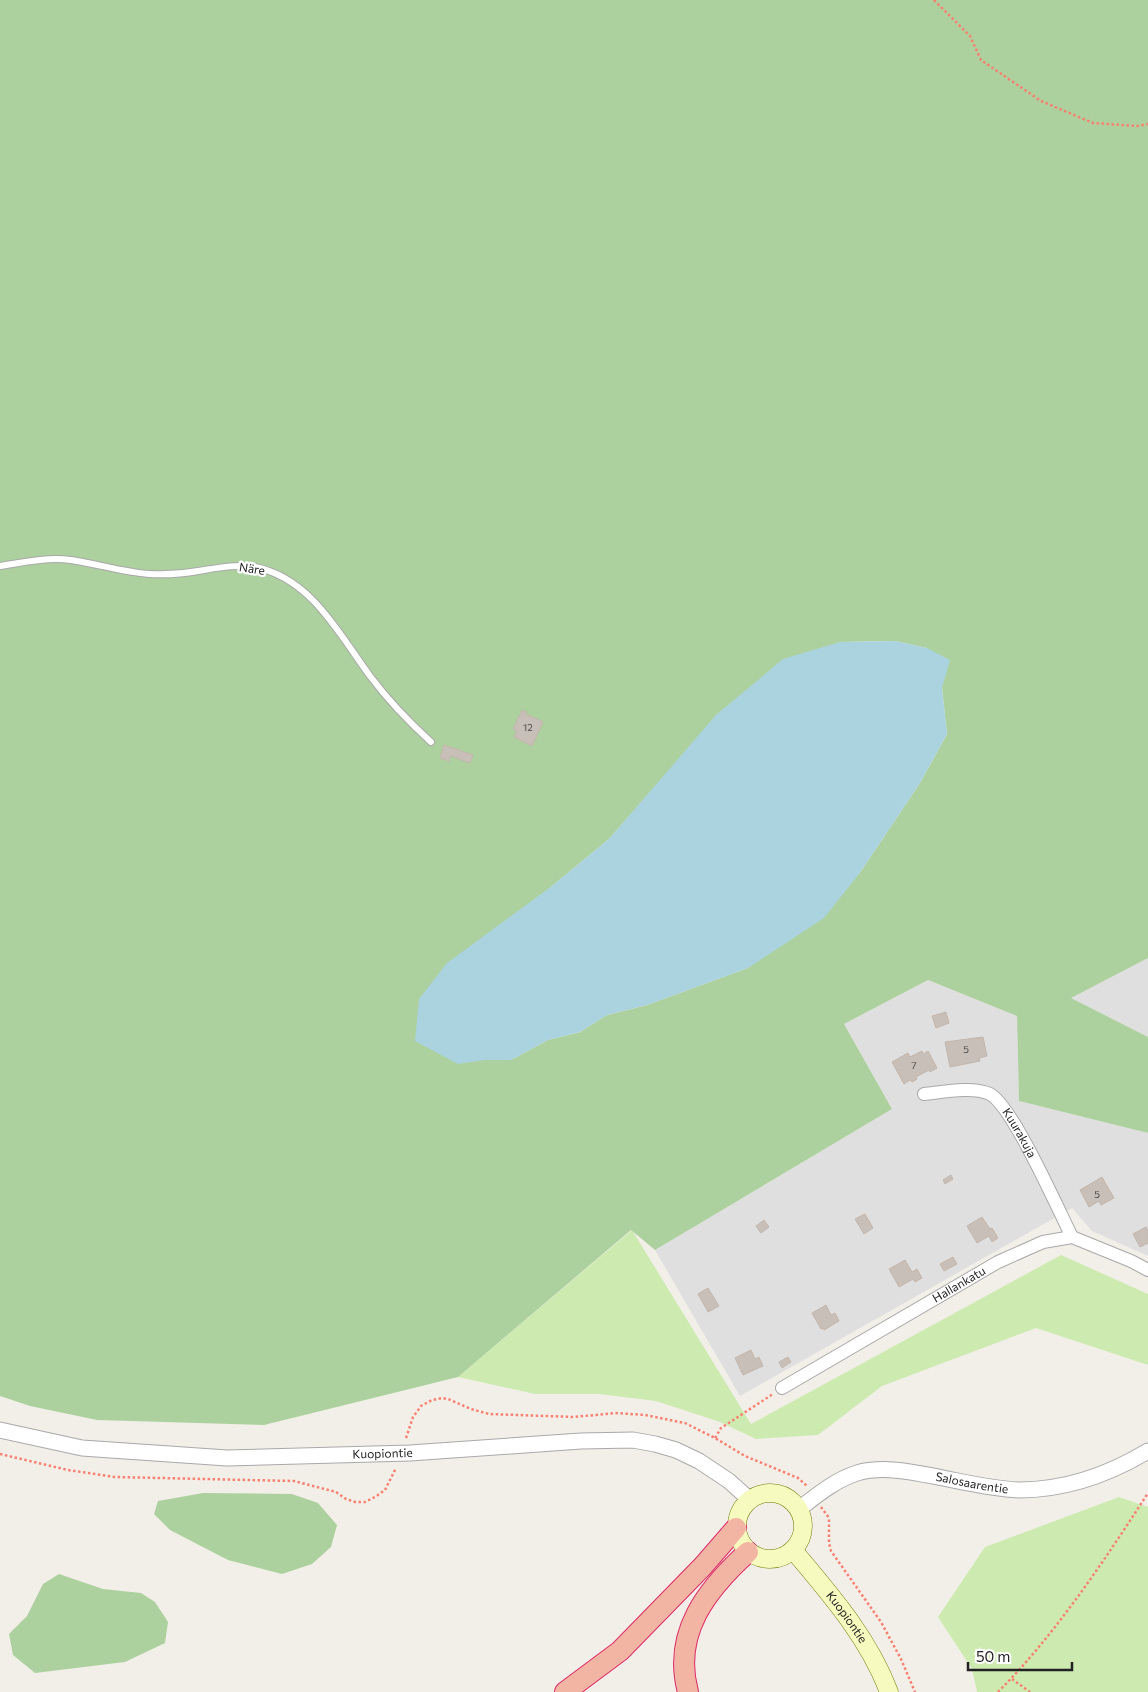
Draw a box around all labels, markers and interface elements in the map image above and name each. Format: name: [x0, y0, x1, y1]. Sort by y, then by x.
street label: Näre: [238, 559, 266, 577]
house number: 12: [523, 721, 533, 733]
house number: 5: [963, 1043, 969, 1055]
house number: 7: [911, 1059, 917, 1071]
street label: Kuurakuja: [1000, 1105, 1040, 1160]
house number: 5: [1094, 1188, 1100, 1200]
street label: Hallankatu: [930, 1263, 988, 1305]
street label: Kuopiontie: [352, 1445, 413, 1461]
street label: Salosaarentie: [935, 1469, 1009, 1495]
street label: Kuopiontie: [824, 1588, 871, 1645]
scale bar: [968, 1640, 1072, 1672]
text: 50 m: [976, 1647, 1010, 1665]

